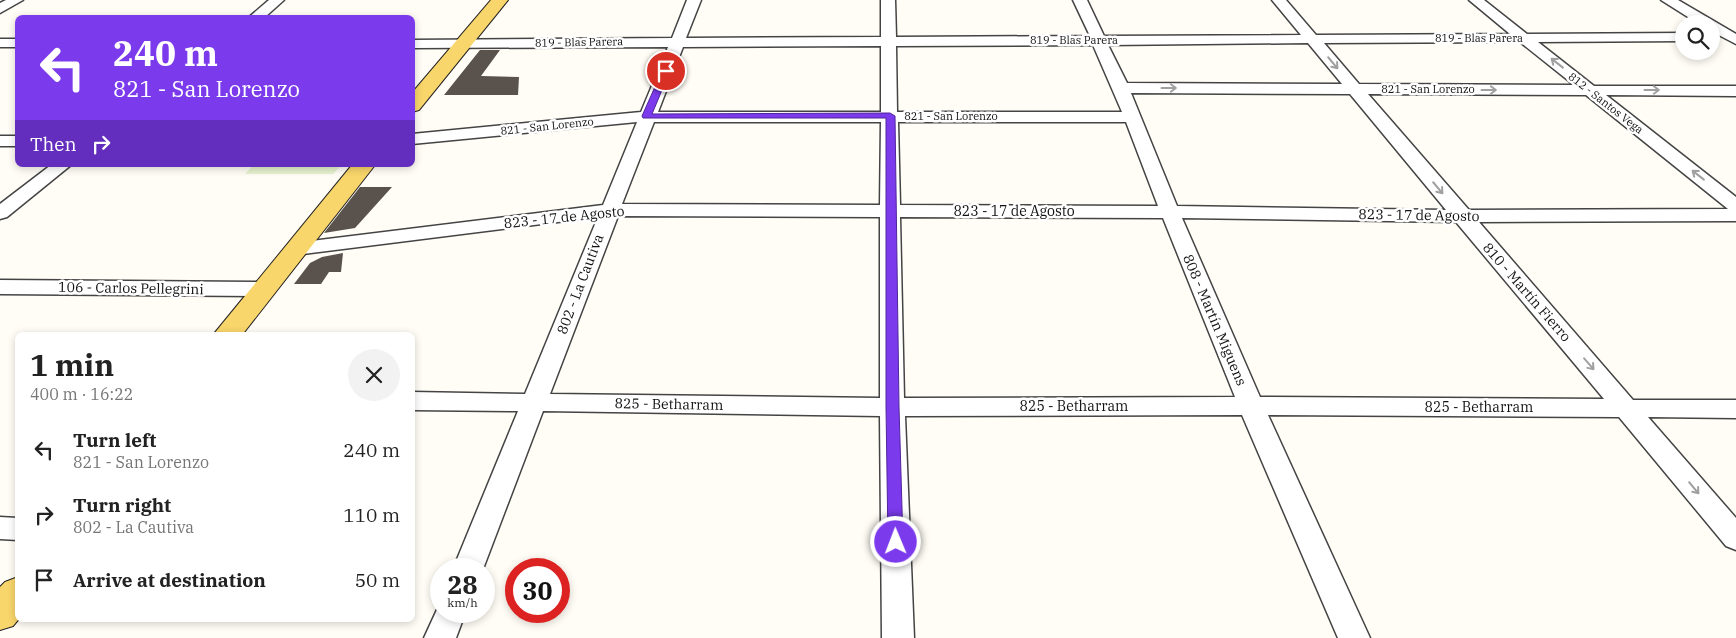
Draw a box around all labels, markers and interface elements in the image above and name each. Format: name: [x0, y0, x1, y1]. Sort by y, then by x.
map controls: [1675, 15, 1720, 60]
button: search: [1675, 15, 1720, 60]
text: 240 m: [113, 30, 218, 76]
street label: 819 - Blas Parera: [1435, 31, 1523, 45]
street label: 819 - Blas Parera: [1030, 33, 1118, 47]
street label: 819 - Blas Parera: [535, 34, 623, 50]
icon: left: [30, 35, 95, 100]
pin: [645, 50, 687, 92]
icon: arrive: [652, 57, 680, 85]
one-way arrow: [1328, 57, 1339, 70]
one-way arrow: [1551, 58, 1564, 69]
street label: 812 - Santos Vega: [1566, 69, 1646, 137]
text: 821 - San Lorenzo: [113, 74, 300, 103]
street label: 821 - San Lorenzo: [1381, 82, 1475, 96]
one-way arrow: [1161, 83, 1177, 93]
one-way arrow: [1481, 85, 1497, 95]
one-way arrow: [1644, 86, 1660, 95]
street label: 821 - San Lorenzo: [904, 109, 998, 123]
street label: 821 - San Lorenzo: [500, 114, 594, 138]
icon: right: [87, 130, 115, 158]
text: Then: [30, 132, 77, 156]
one-way arrow: [1692, 170, 1705, 181]
one-way arrow: [1432, 181, 1444, 194]
street label: 823 - 17 de Agosto: [503, 202, 625, 232]
street label: 823 - 17 de Agosto: [953, 202, 1075, 220]
street label: 823 - 17 de Agosto: [1358, 205, 1480, 225]
street label: 802 - La Cautiva: [553, 231, 608, 337]
street label: 810 - Martín Fierro: [1479, 239, 1575, 345]
street label: 808 - Martín Miguens: [1179, 252, 1251, 389]
street label: 106 - Carlos Pellegrini: [58, 278, 204, 298]
text: 1 min: [30, 345, 114, 384]
button: close: [348, 349, 400, 401]
one-way arrow: [1583, 358, 1595, 371]
text: 400 m · 16:22: [30, 384, 133, 404]
street label: 825 - Betharram: [614, 394, 724, 414]
street label: 825 - Betharram: [1020, 397, 1128, 415]
street label: 825 - Betharram: [1425, 398, 1533, 416]
text: Turn left: [73, 428, 156, 452]
icon: left: [30, 436, 58, 464]
text: 240 m: [343, 438, 400, 462]
text: 821 - San Lorenzo: [73, 452, 209, 472]
one-way arrow: [1689, 482, 1700, 495]
text: Turn right: [73, 493, 171, 517]
icon: right: [30, 501, 58, 529]
text: 110 m: [343, 503, 400, 527]
position arrow: [869, 515, 921, 567]
text: 802 - La Cautiva: [73, 517, 194, 537]
speed limit sign: 30: [505, 558, 570, 623]
icon: arrive: [30, 566, 58, 594]
text: Arrive at destination: [73, 568, 266, 592]
text: 50 m: [355, 568, 400, 592]
text: 28: [447, 568, 478, 601]
text: km/h: [447, 595, 478, 610]

